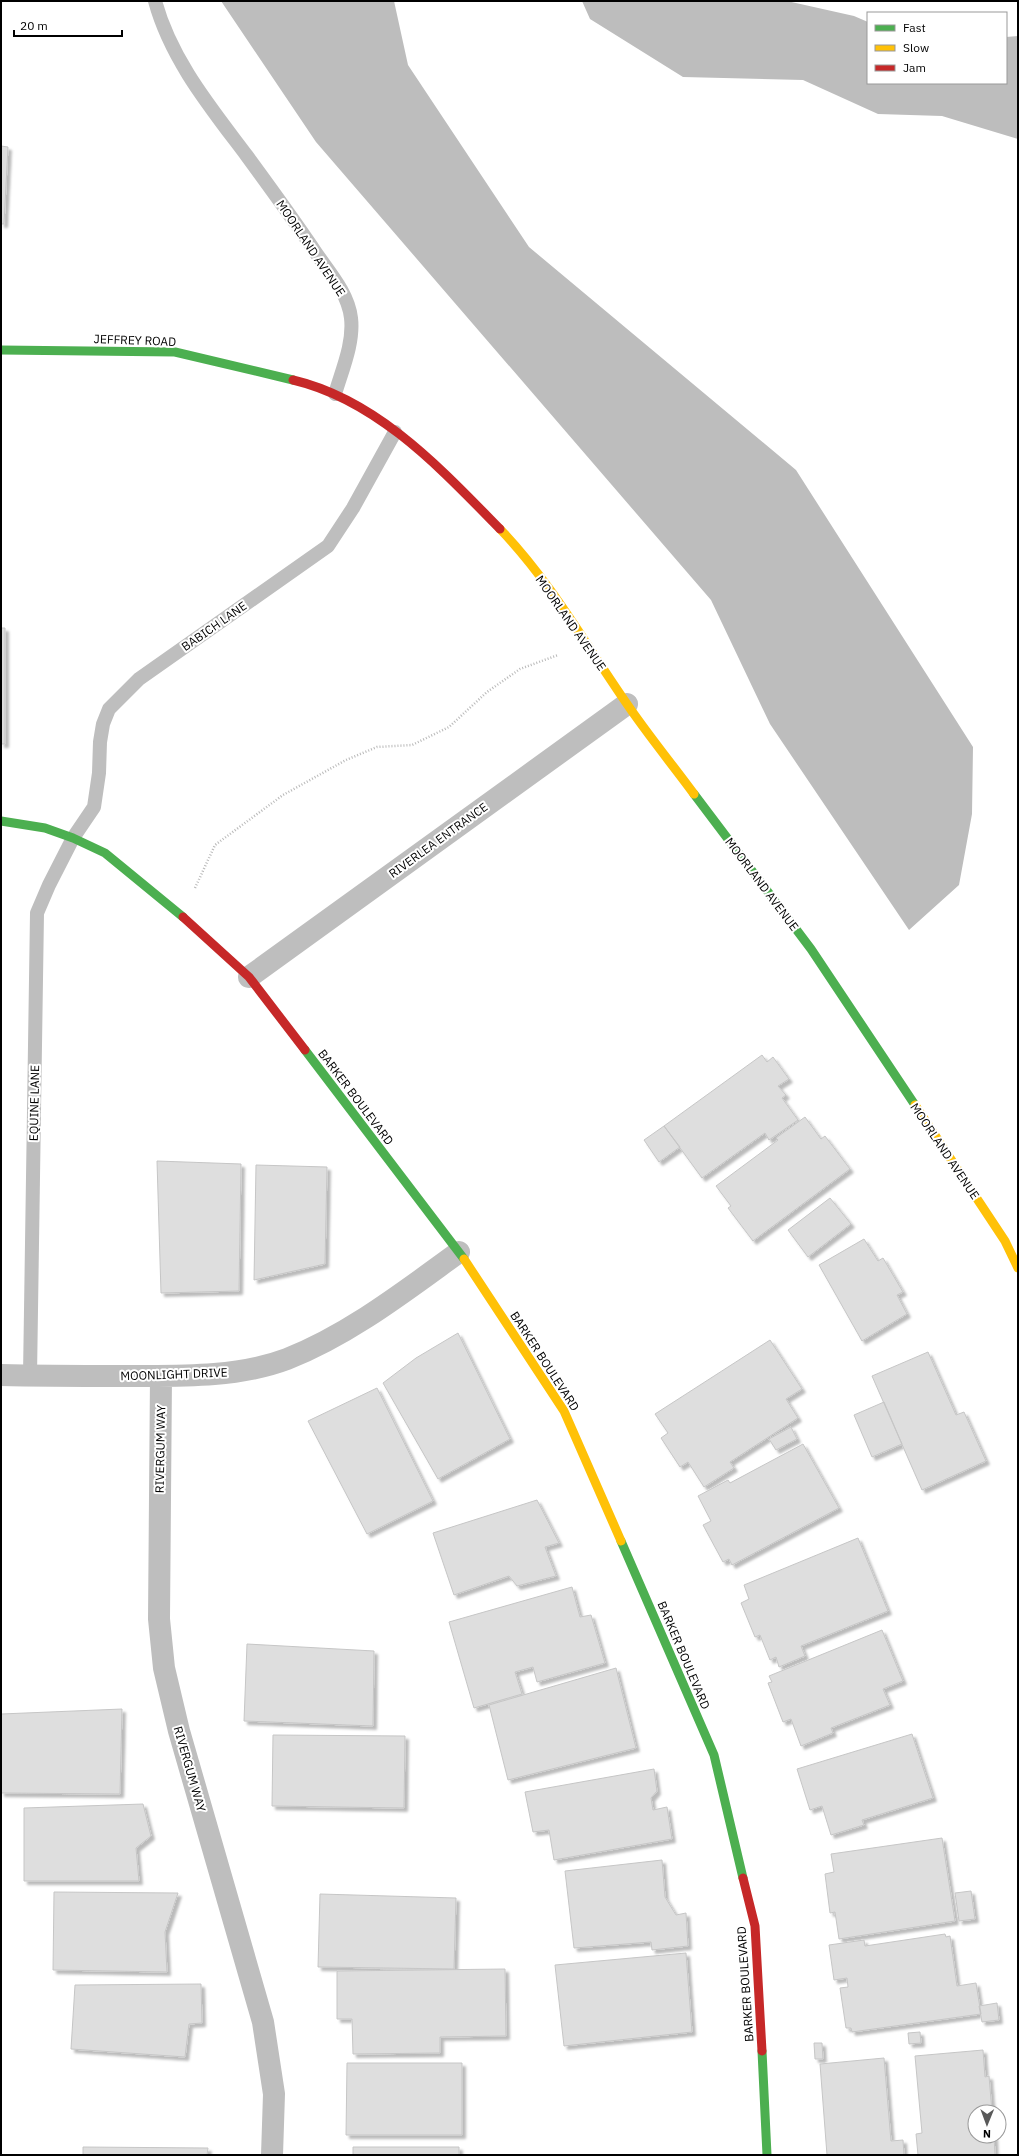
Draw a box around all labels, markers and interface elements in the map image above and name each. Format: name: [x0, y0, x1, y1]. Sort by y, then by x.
scale bar: [14, 12, 122, 38]
legend: [867, 12, 1007, 84]
text: 20 m: [20, 18, 48, 33]
text: Fast: [903, 20, 926, 35]
text: Slow: [903, 40, 929, 55]
text: Jam: [903, 60, 926, 75]
street label: MOORLAND AVENUE: [273, 197, 349, 299]
street label: JEFFREY ROAD: [93, 331, 177, 349]
street label: MOORLAND AVENUE: [532, 572, 610, 674]
street label: BABICH LANE: [178, 598, 250, 654]
street label: RIVERLEA ENTRANCE: [386, 799, 490, 881]
street label: MOORLAND AVENUE: [722, 834, 802, 934]
street label: BARKER BOULEVARD: [315, 1046, 397, 1148]
street label: EQUINE LANE: [26, 1065, 42, 1141]
street label: MOORLAND AVENUE: [907, 1100, 983, 1202]
street label: BARKER BOULEVARD: [507, 1308, 583, 1414]
street label: MOONLIGHT DRIVE: [120, 1365, 228, 1383]
street label: RIVERGUM WAY: [152, 1405, 168, 1493]
street label: BARKER BOULEVARD: [654, 1599, 714, 1711]
street label: RIVERGUM WAY: [171, 1725, 209, 1813]
street label: BARKER BOULEVARD: [733, 1926, 757, 2042]
north arrow: [967, 2104, 1007, 2144]
text: N: [983, 2127, 991, 2141]

